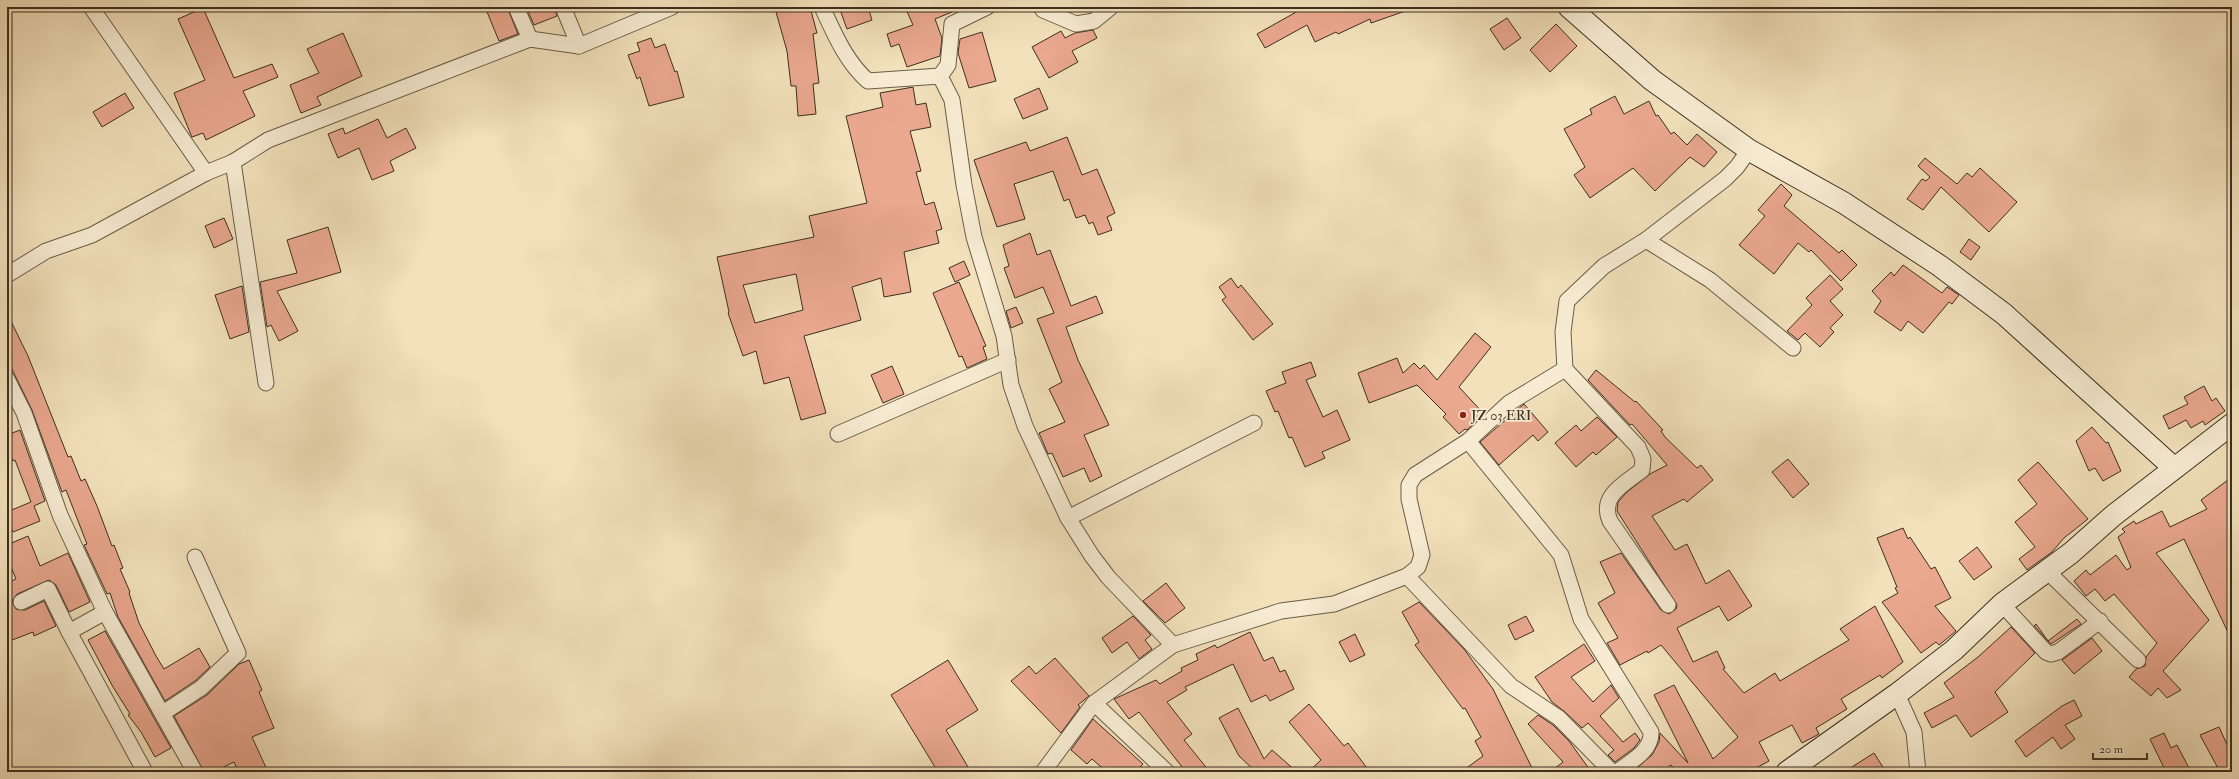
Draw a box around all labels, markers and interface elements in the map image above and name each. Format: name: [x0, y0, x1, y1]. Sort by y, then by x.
place label: JZ 03 ERI: [1470, 407, 1532, 424]
marker: JZ 03 ERI: [1458, 410, 1468, 420]
scale bar: [2093, 735, 2147, 761]
text: 20 m: [2099, 742, 2124, 757]

